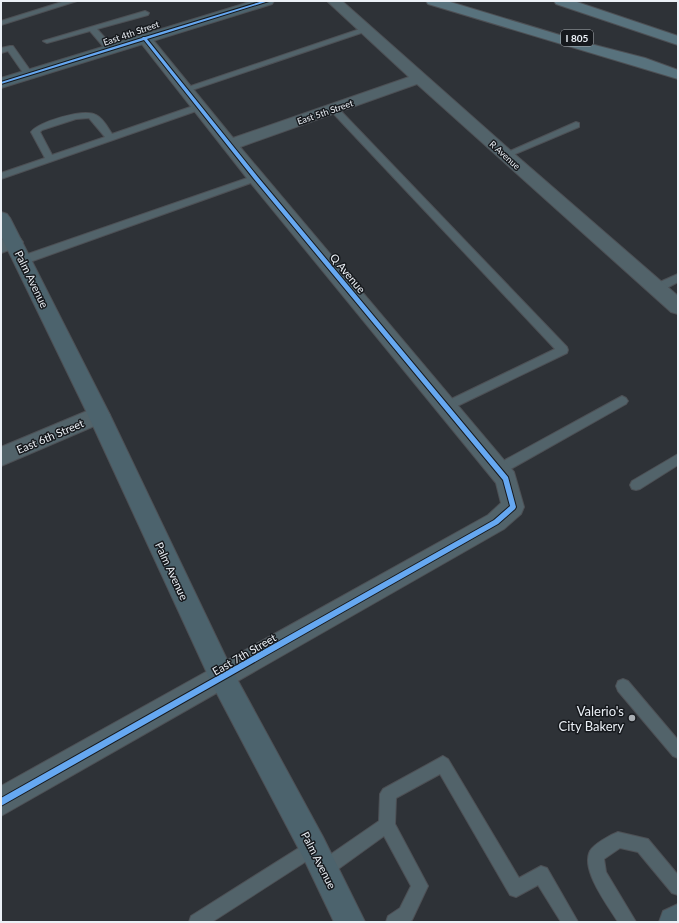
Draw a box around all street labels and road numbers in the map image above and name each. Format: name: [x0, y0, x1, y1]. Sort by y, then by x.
street label: East 4th Street: [102, 18, 161, 48]
road number: I 805: [561, 30, 593, 46]
street label: East 5th Street: [296, 97, 355, 127]
street label: R Avenue: [487, 138, 523, 172]
street label: Palm Avenue: [12, 248, 52, 310]
street label: Q Avenue: [328, 251, 368, 296]
street label: East 6th Street: [15, 416, 86, 456]
street label: Palm Avenue: [153, 540, 191, 602]
street label: East 7th Street: [210, 630, 278, 678]
street label: Palm Avenue: [299, 829, 339, 891]

